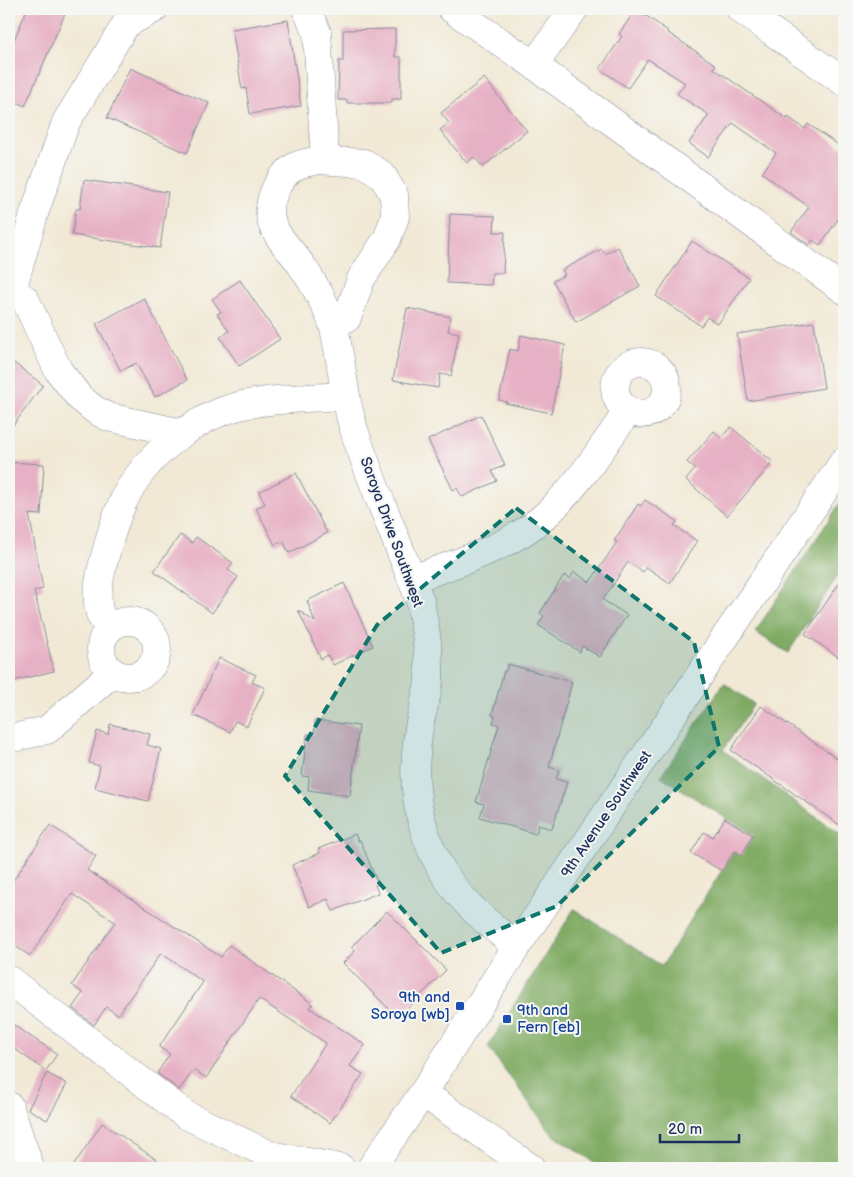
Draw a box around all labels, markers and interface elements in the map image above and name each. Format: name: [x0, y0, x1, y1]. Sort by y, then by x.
street label: Soroya Drive Southwest: [356, 454, 428, 610]
street label: 9th Avenue Southwest: [557, 747, 656, 881]
place label: 9th and Soroya [wb]: [371, 988, 450, 1024]
marker: 9th and Soroya [wb]: [454, 1000, 466, 1012]
place label: 9th and Fern [eb]: [517, 1001, 580, 1037]
marker: 9th and Fern [eb]: [501, 1013, 513, 1025]
scale bar: [660, 1112, 739, 1144]
text: 20 m: [668, 1120, 702, 1139]

